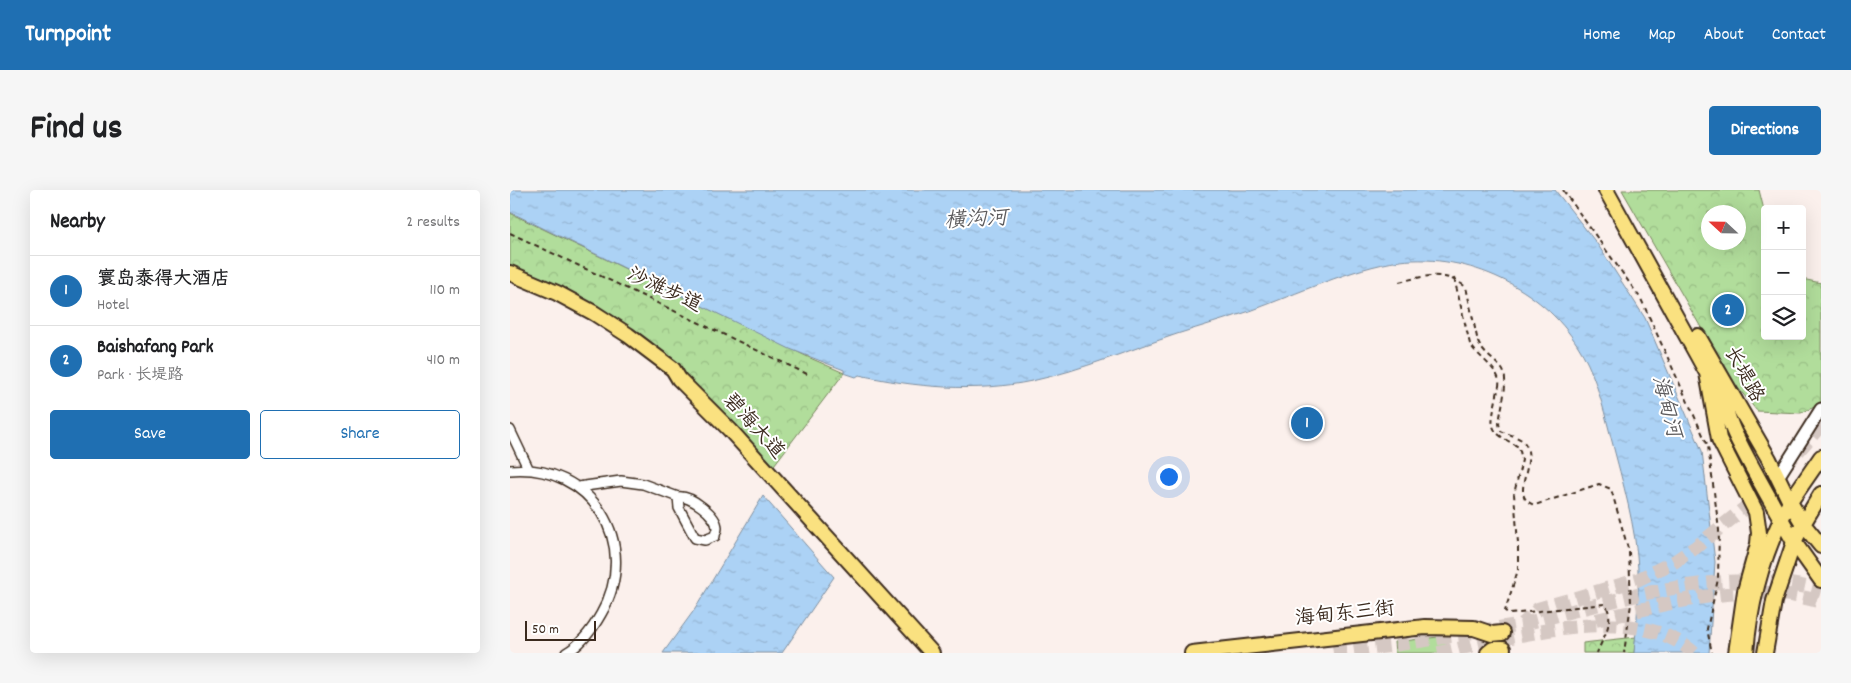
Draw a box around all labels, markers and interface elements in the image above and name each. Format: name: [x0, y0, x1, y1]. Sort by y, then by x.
text: Turnpoint: [25, 18, 111, 52]
text: Home: [1583, 23, 1620, 48]
text: Map: [1648, 23, 1676, 48]
text: About: [1704, 23, 1744, 48]
text: Contact: [1772, 23, 1826, 48]
text: Find us: [30, 105, 122, 155]
button: Directions: [1709, 106, 1821, 155]
water label: 横沟河: [944, 204, 1011, 238]
north arrow: [1701, 205, 1746, 250]
map controls: [1761, 205, 1806, 340]
button: +: [1761, 205, 1806, 250]
text: Nearby: [50, 208, 105, 238]
text: 2 results: [406, 211, 460, 234]
button: −: [1761, 250, 1806, 295]
street label: 沙滩步道: [622, 261, 706, 321]
text: 寰岛泰得大酒店: [97, 267, 230, 294]
text: 1: [64, 279, 68, 302]
text: 110 m: [430, 279, 460, 302]
pin: 2: [1712, 291, 1744, 329]
text: Hotel: [97, 294, 129, 317]
button: layers: [1761, 295, 1806, 340]
text: Baishafang Park: [97, 335, 213, 362]
street label: 长堤路: [1716, 342, 1770, 409]
text: 2: [63, 349, 70, 372]
text: 410 m: [426, 349, 460, 372]
text: Park · 长堤路: [97, 364, 183, 387]
water label: 海甸河: [1642, 373, 1688, 444]
street label: 碧海大道: [716, 388, 790, 466]
pin: 1: [1291, 404, 1323, 442]
button: Save: [50, 410, 250, 459]
button: Share: [260, 410, 460, 459]
your location: [1156, 464, 1182, 490]
street label: 海甸东三街: [1294, 596, 1396, 634]
scale bar: [525, 618, 596, 641]
text: 50 m: [532, 620, 559, 640]

